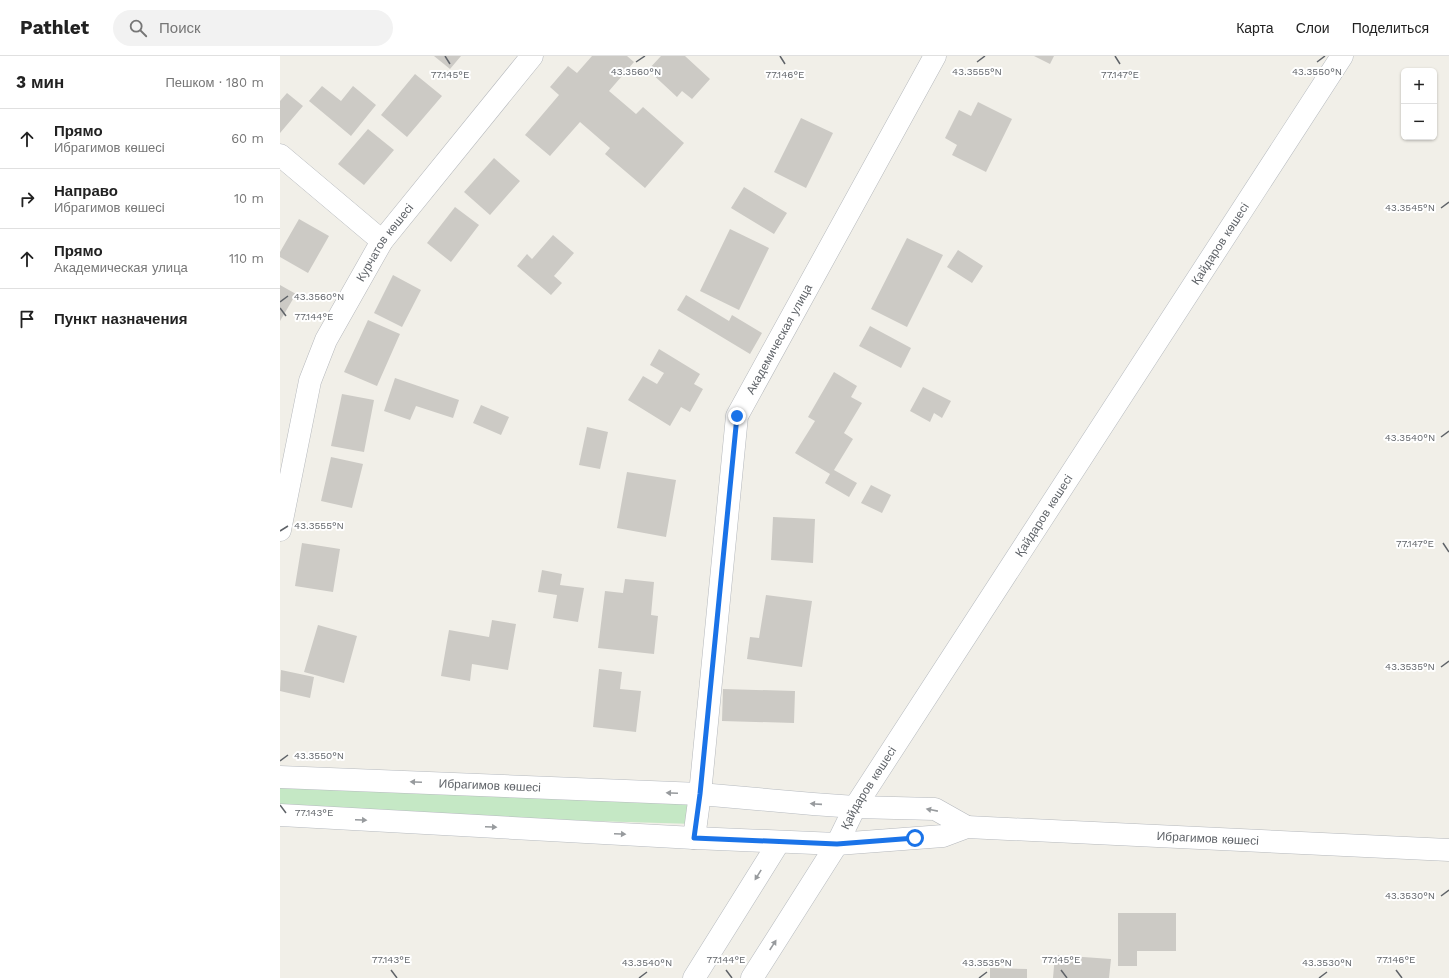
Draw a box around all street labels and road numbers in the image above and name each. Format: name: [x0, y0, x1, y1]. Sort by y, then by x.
street label: Қайдаров көшесі: [1188, 200, 1252, 287]
street label: Курчатов көшесі: [354, 201, 416, 284]
street label: Академическая улица: [743, 281, 815, 397]
street label: Қайдаров көшесі: [1012, 472, 1076, 559]
street label: Қайдаров көшесі: [838, 744, 899, 832]
street label: Ибрагимов көшесі: [438, 776, 541, 795]
street label: Ибрагимов көшесі: [1156, 829, 1259, 848]

